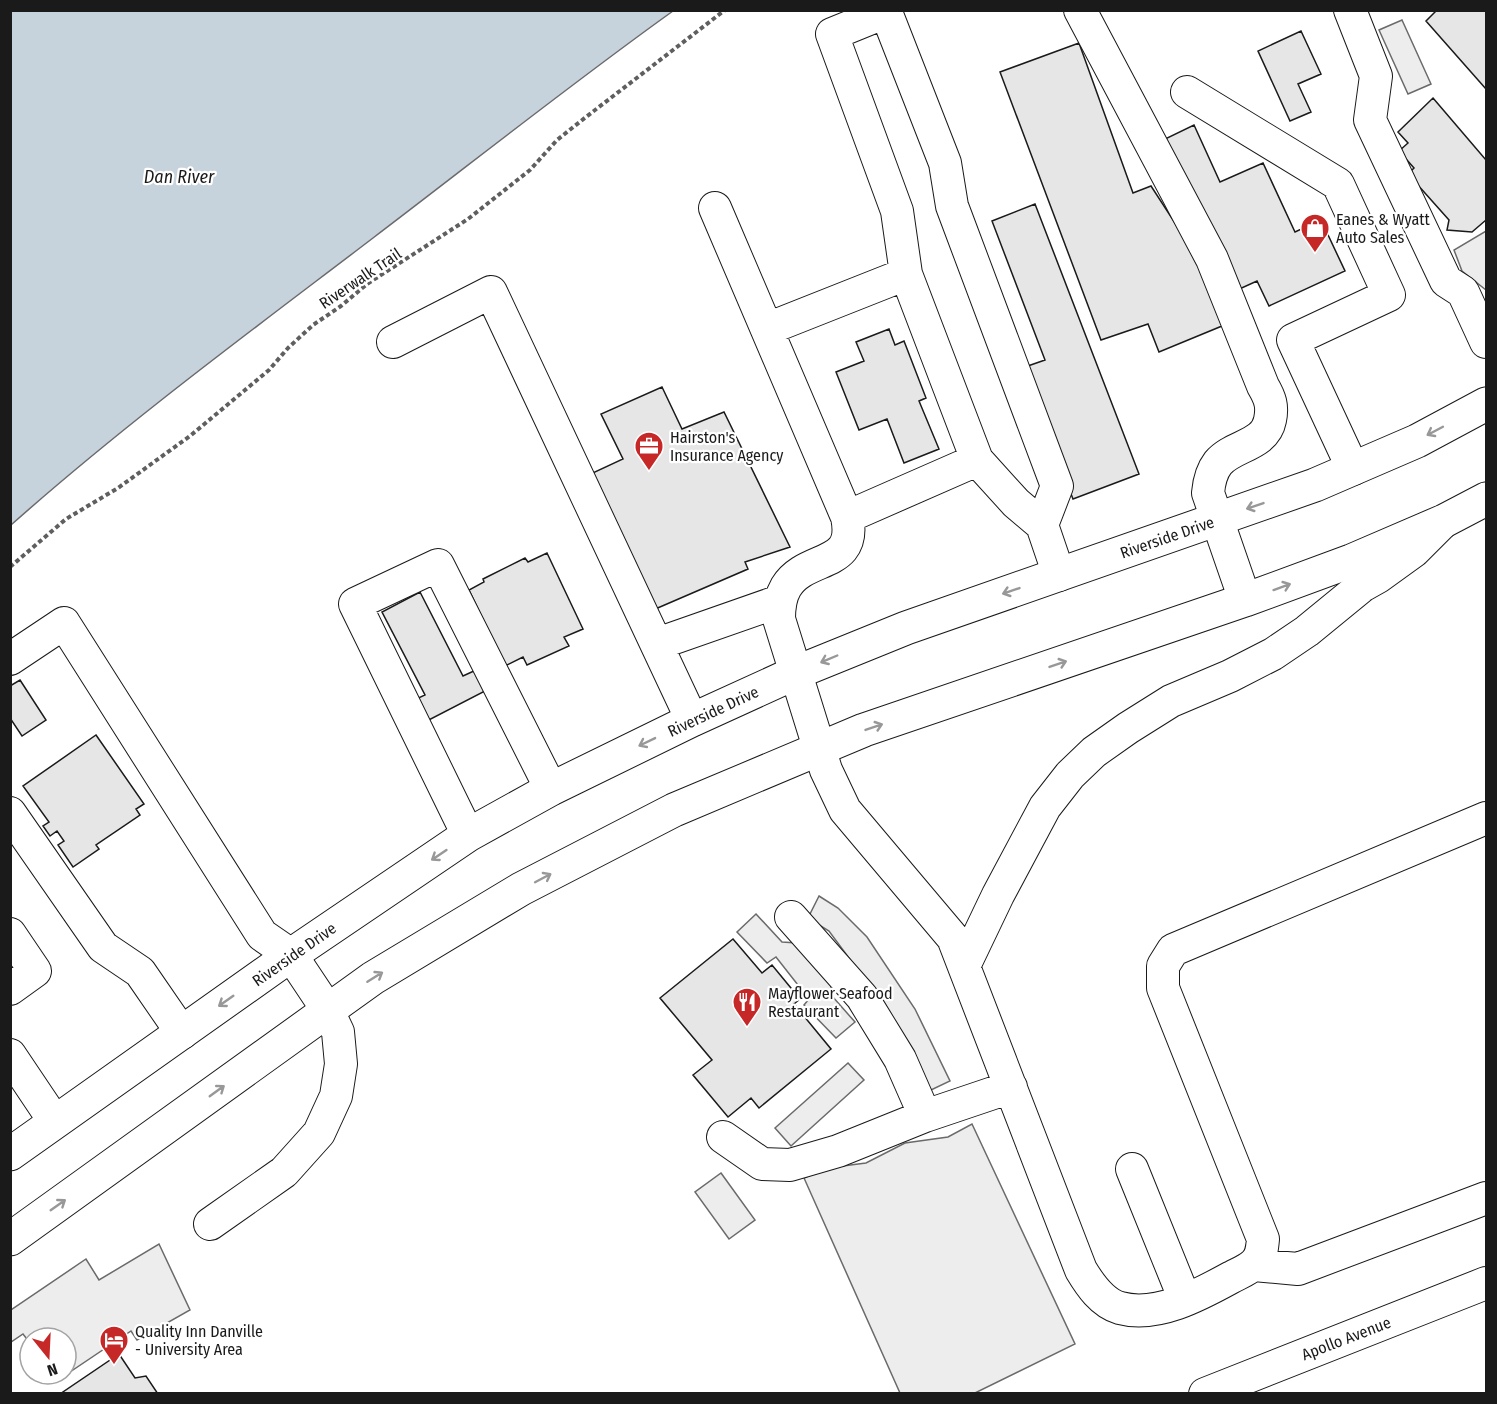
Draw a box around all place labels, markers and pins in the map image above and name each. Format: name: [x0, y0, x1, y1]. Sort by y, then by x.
place label: Eanes & Wyatt Auto Sales: [1336, 210, 1430, 247]
shop icon: Eanes & Wyatt Auto Sales: [1299, 212, 1331, 254]
place label: Hairston's Insurance Agency: [670, 428, 784, 465]
office icon: Hairston's Insurance Agency: [633, 430, 665, 472]
place label: Mayflower Seafood Restaurant: [768, 984, 893, 1021]
restaurant icon: Mayflower Seafood Restaurant: [731, 986, 763, 1028]
place label: Quality Inn Danville - University Area: [135, 1322, 263, 1359]
hotel icon: Quality Inn Danville - University Area: [98, 1324, 130, 1366]

